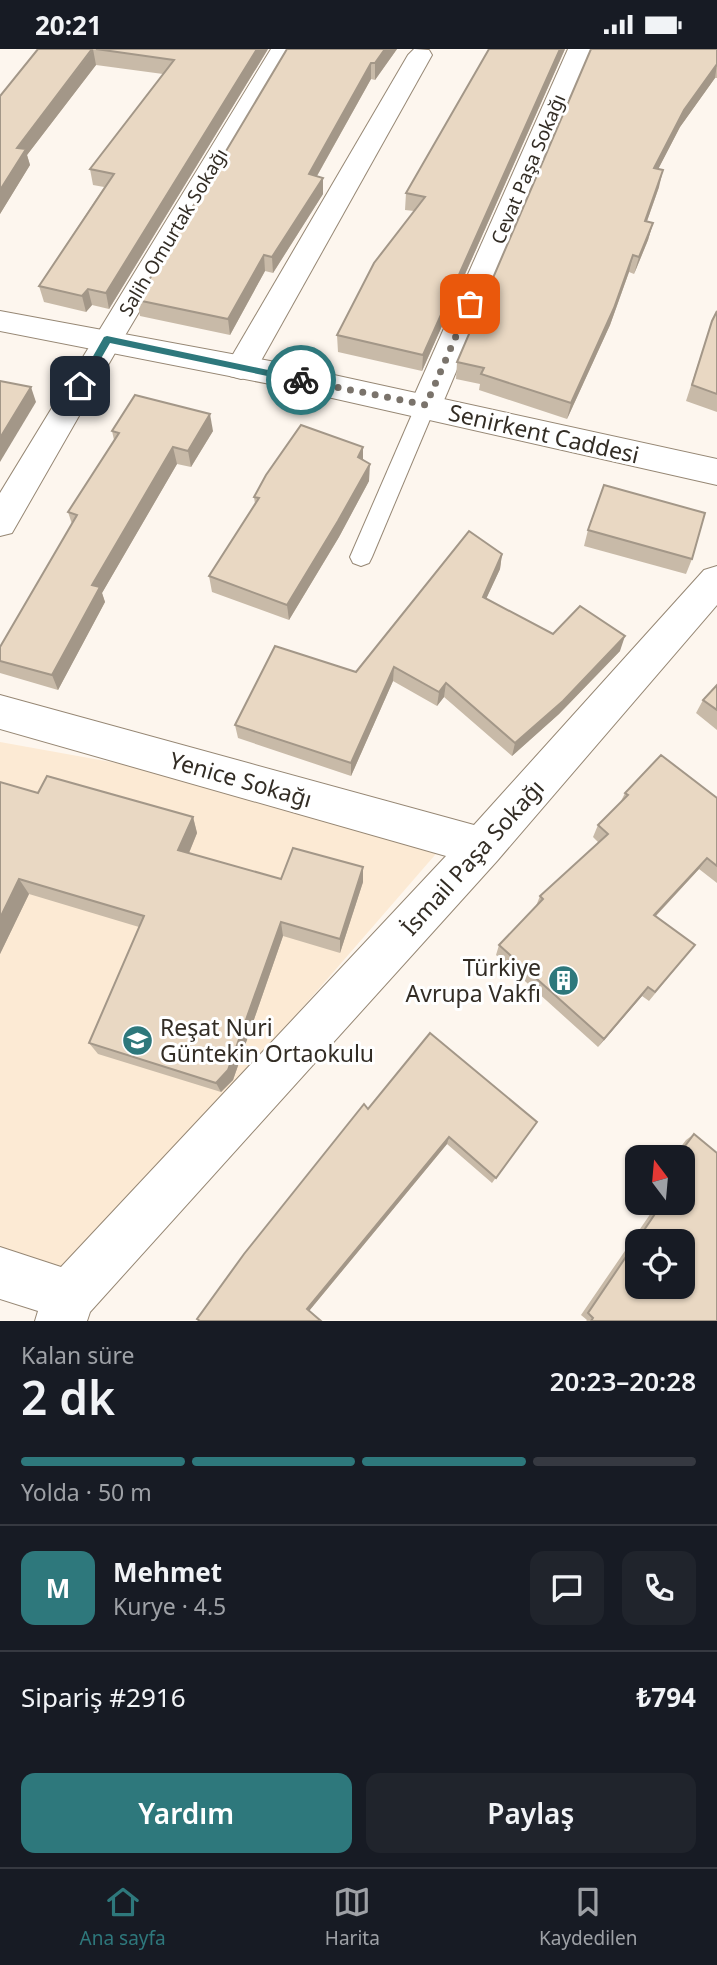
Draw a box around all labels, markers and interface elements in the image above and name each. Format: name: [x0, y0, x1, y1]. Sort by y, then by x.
text: 20:21: [35, 7, 102, 43]
street label: Cevat Paşa Sokağı: [485, 90, 571, 248]
street label: Salih Omurtak Sokağı: [112, 143, 234, 321]
pin: [440, 274, 500, 334]
icon: bag: [451, 285, 489, 323]
courier: [266, 345, 336, 415]
pin: [50, 356, 110, 416]
icon: bike: [282, 361, 320, 399]
icon: home: [61, 367, 99, 405]
street label: Senirkent Caddesi: [446, 396, 642, 470]
street label: Yenice Sokağı: [166, 743, 316, 815]
street label: İsmail Paşa Sokağı: [393, 772, 551, 942]
place label: Türkiye Avrupa Vakfı: [406, 951, 541, 1009]
building icon: Türkiye Avrupa Vakfı: [547, 963, 581, 997]
place label: Reşat Nuri Güntekin Ortaokulu: [160, 1011, 374, 1069]
school or university icon: Reşat Nuri Güntekin Ortaokulu: [120, 1023, 154, 1057]
north arrow: [625, 1145, 695, 1215]
map controls: [625, 1145, 695, 1299]
button: locate: [625, 1229, 695, 1299]
text: Kalan süre: [21, 1339, 134, 1371]
text: 20:23–20:28: [550, 1363, 696, 1399]
text: 2 dk: [21, 1366, 115, 1428]
text: Yolda · 50 m: [21, 1476, 152, 1508]
button: chat: [530, 1551, 604, 1625]
button: phone: [622, 1551, 696, 1625]
text: Mehmet: [113, 1554, 222, 1590]
text: M: [46, 1570, 70, 1606]
text: Kurye · 4.5: [113, 1590, 226, 1622]
text: Sipariş #2916: [21, 1679, 186, 1715]
text: ₺794: [637, 1679, 696, 1715]
button: Yardım: [21, 1773, 352, 1853]
button: Paylaş: [366, 1773, 696, 1853]
tab: Ana sayfa: [80, 1883, 166, 1951]
tab: Harita: [325, 1883, 380, 1951]
tab: Kaydedilen: [539, 1883, 637, 1951]

